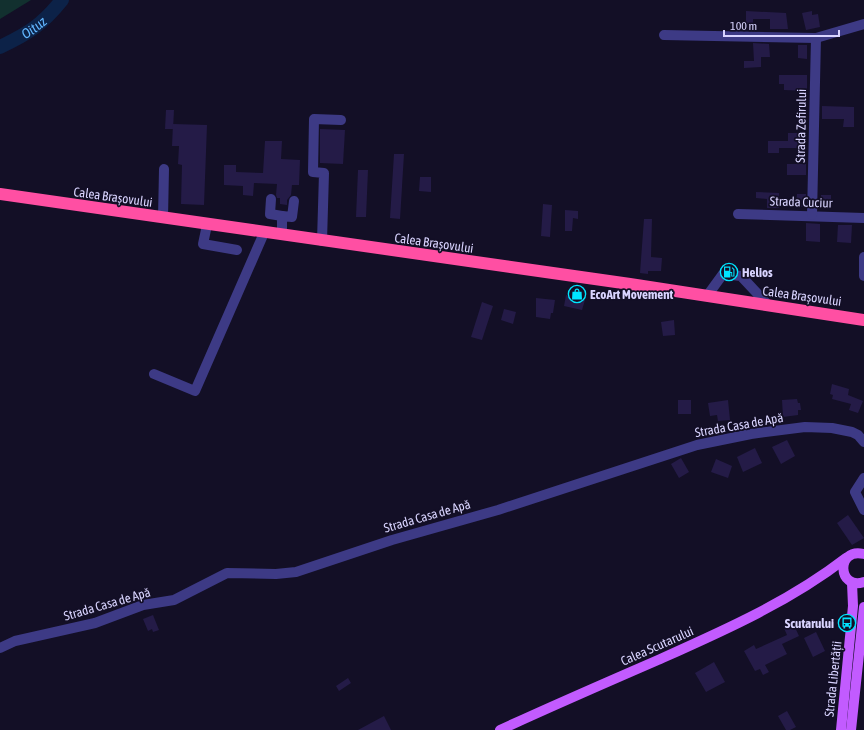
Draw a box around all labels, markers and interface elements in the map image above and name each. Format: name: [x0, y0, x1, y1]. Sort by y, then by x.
scale bar: [724, 12, 839, 38]
water label: Oituz: [18, 13, 50, 42]
text: 100 m: [730, 19, 757, 33]
street label: Strada Zefirului: [793, 89, 809, 163]
street label: Calea Brașovului: [73, 184, 153, 210]
street label: Strada Cuciur: [769, 193, 833, 211]
street label: Calea Brașovului: [394, 230, 474, 256]
fuel station icon: Helios: [719, 262, 739, 282]
place label: Helios: [742, 265, 773, 280]
street label: Calea Brașovului: [762, 283, 842, 309]
shop icon: EcoArt Movement: [567, 284, 587, 304]
place label: EcoArt Movement: [590, 287, 673, 302]
street label: Strada Casa de Apă: [694, 410, 784, 440]
street label: Strada Casa de Apă: [382, 496, 472, 536]
street label: Strada Casa de Apă: [62, 584, 152, 624]
bus stop icon: Scutarului: [837, 613, 857, 633]
place label: Scutarului: [785, 616, 834, 631]
street label: Calea Scutarului: [618, 623, 696, 669]
street label: Strada Libertății: [822, 640, 844, 718]

